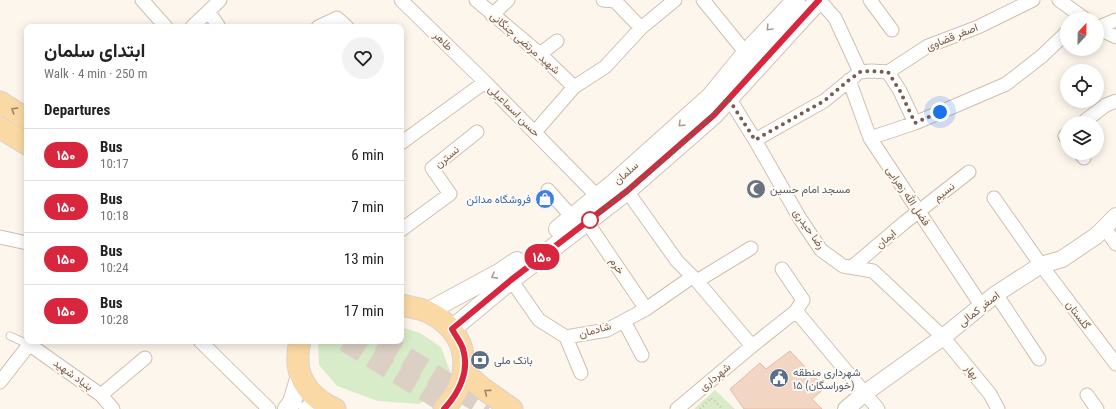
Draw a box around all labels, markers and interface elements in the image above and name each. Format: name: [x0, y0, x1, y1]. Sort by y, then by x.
street label: شهید مرتضی چنگانی: [487, 9, 563, 78]
north arrow: [1060, 12, 1104, 56]
map controls: [1060, 12, 1104, 160]
street label: اصغر قضاوی: [924, 21, 980, 53]
one-way arrow: [766, 23, 774, 31]
street label: طاهر: [430, 28, 455, 53]
button: heart: [342, 37, 384, 79]
text: ابتدای سلمان: [44, 39, 145, 62]
button: locate: [1060, 64, 1104, 108]
text: Walk · 4 min · 250 m: [44, 66, 148, 81]
street label: حسن اسماعیلی: [485, 82, 543, 140]
text: Departures: [44, 101, 110, 119]
your location: [930, 102, 950, 122]
one-way arrow: [11, 108, 18, 115]
button: layers: [1060, 116, 1104, 160]
one-way arrow: [678, 119, 686, 127]
text: Bus: [100, 138, 123, 156]
street label: نسترن: [432, 143, 462, 171]
text: 6 min: [351, 146, 384, 164]
text: ۱۵۰: [56, 147, 76, 163]
text: 10:17: [100, 156, 129, 171]
street label: سلمان: [611, 158, 641, 187]
street label: فضل الله زهرایی: [883, 164, 933, 228]
mosque icon: مسجد امام حسین: [745, 178, 767, 200]
street label: نسیم: [931, 180, 958, 205]
place label: مسجد امام حسین: [770, 183, 850, 197]
shop icon: فروشگاه مدائن: [534, 188, 556, 210]
text: Bus: [100, 190, 123, 208]
place label: فروشگاه مدائن: [467, 193, 531, 206]
text: 7 min: [351, 198, 384, 216]
text: ۱۵۰: [56, 199, 76, 215]
street label: رضا حیدری: [790, 206, 828, 252]
text: 10:18: [100, 208, 129, 223]
unlabelled marker: [581, 211, 599, 229]
street label: ایمان: [873, 227, 899, 251]
text: Bus: [100, 242, 123, 260]
line badge: ۱۵۰: [519, 244, 565, 270]
text: ۱۵۰: [532, 249, 552, 265]
text: 13 min: [344, 250, 384, 268]
text: ۱۵۰: [56, 251, 76, 267]
street label: خرم: [606, 255, 627, 277]
text: 10:24: [100, 260, 129, 275]
one-way arrow: [490, 272, 498, 279]
street label: اصغر کمالی: [956, 289, 1002, 329]
text: Bus: [100, 294, 123, 312]
street label: گلستان: [1063, 298, 1093, 332]
text: 17 min: [344, 302, 384, 320]
text: ۱۵۰: [56, 303, 76, 319]
text: 10:28: [100, 312, 129, 327]
street label: شادمان: [577, 319, 613, 341]
bank icon: بانک ملی: [469, 349, 491, 371]
place label: بانک ملی: [494, 354, 533, 367]
street label: بنیاد شهید: [51, 356, 95, 394]
street label: شهرداری: [697, 360, 734, 394]
street label: بهار: [961, 361, 982, 382]
place label: شهرداری منطقه ۱۵ (خوراسگان): [793, 366, 861, 392]
public building icon: شهرداری منطقه ۱۵ (خوراسگان): [768, 367, 790, 389]
one-way arrow: [484, 390, 491, 397]

